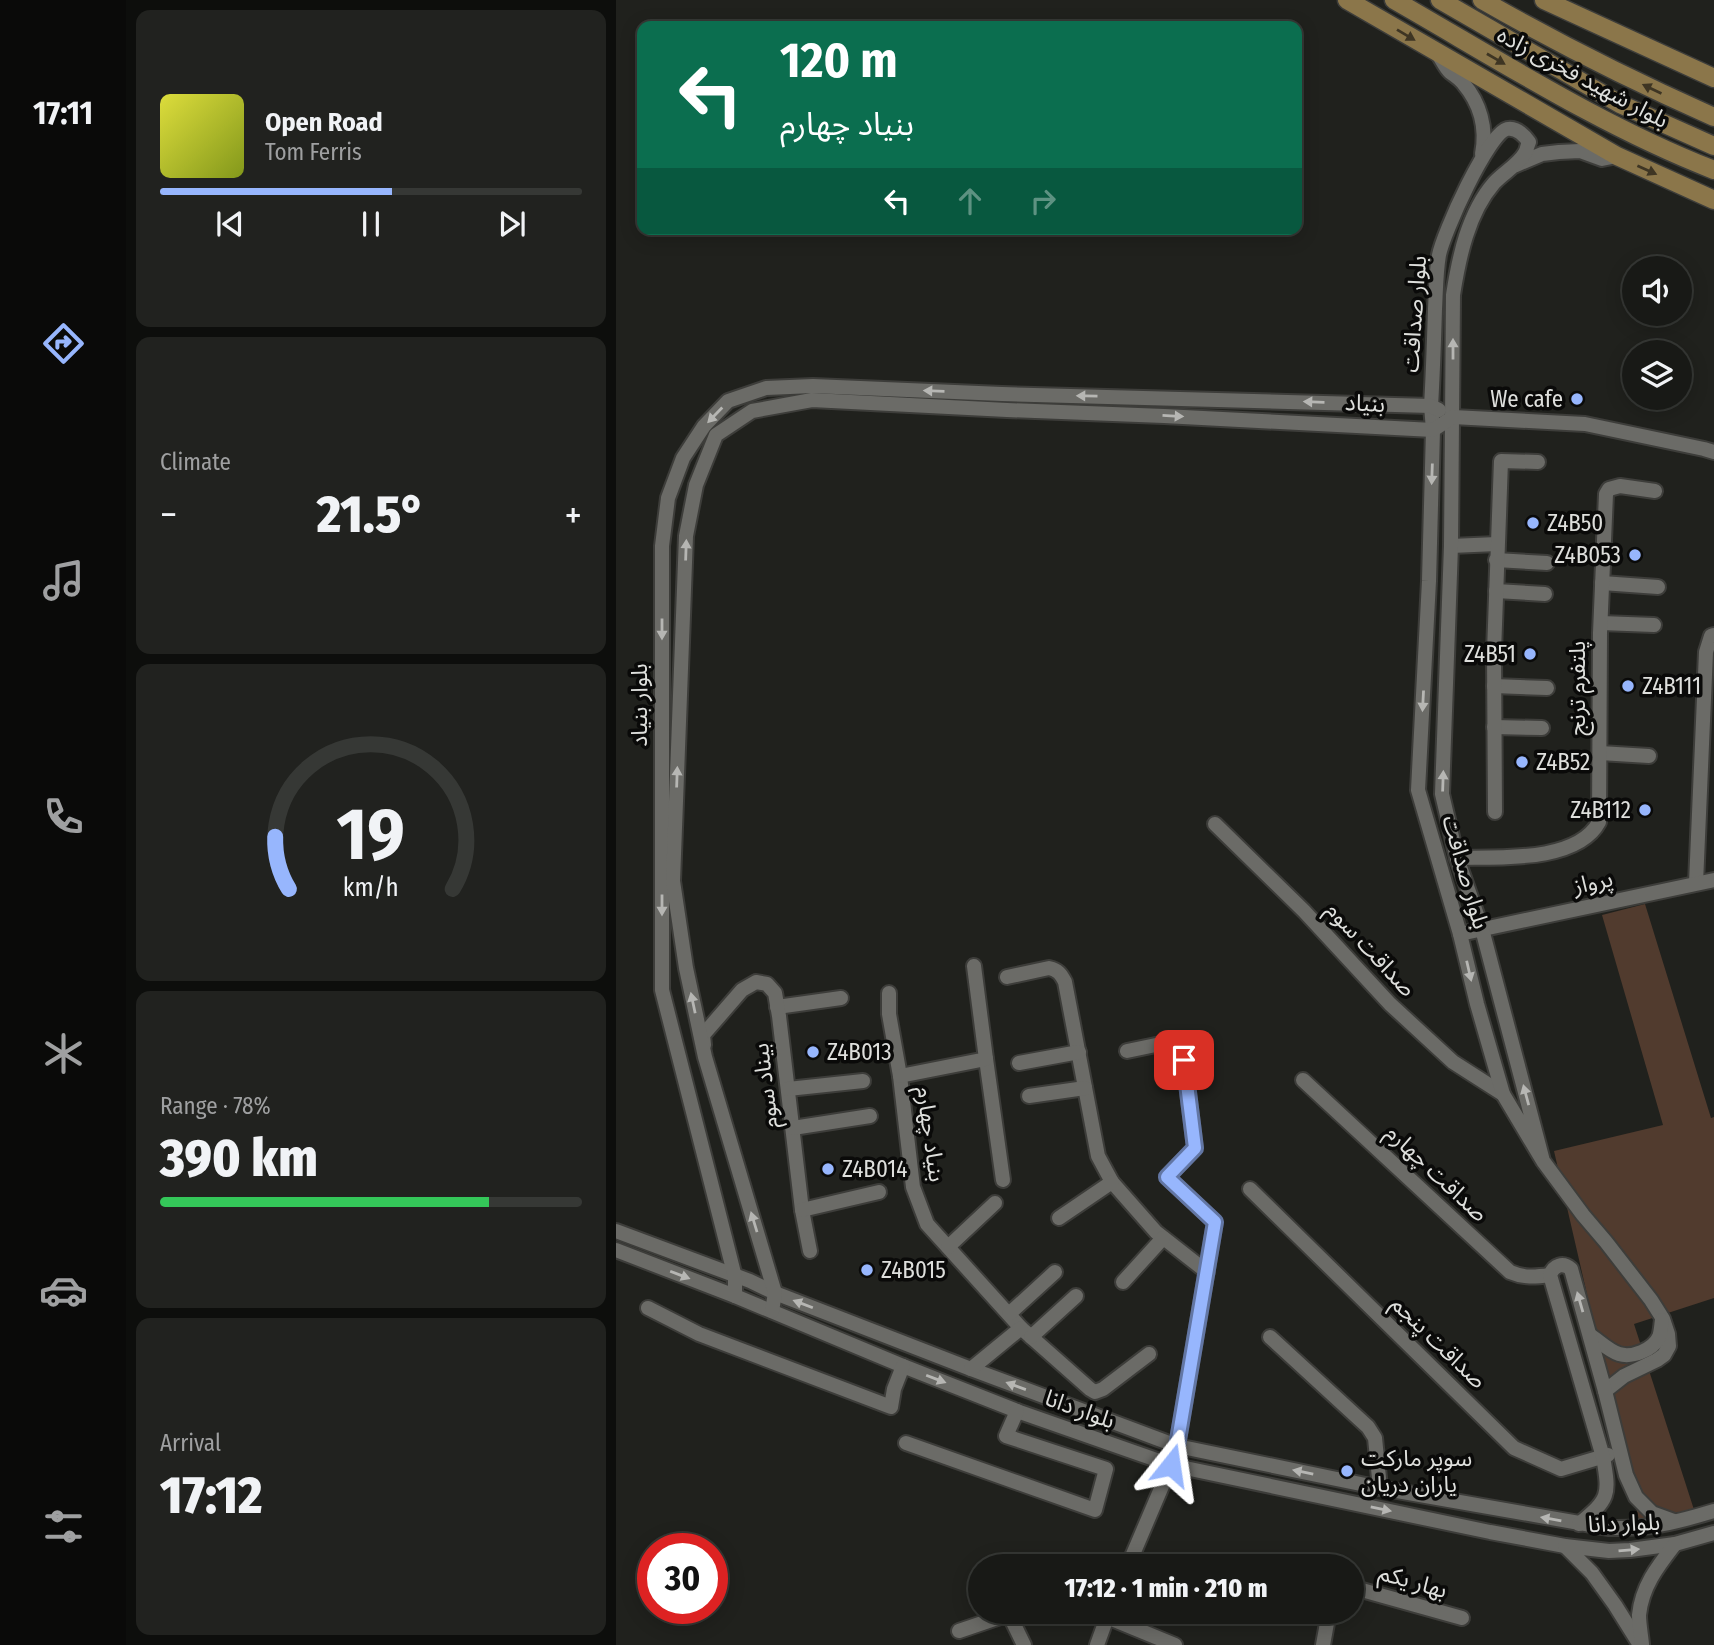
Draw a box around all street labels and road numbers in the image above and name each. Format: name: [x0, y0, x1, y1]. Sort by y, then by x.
street label: بلوار شهید فخری زاده: [1493, 20, 1673, 134]
street label: بلوار صداقت: [1396, 255, 1432, 373]
street label: بنیاد: [1344, 388, 1386, 418]
street label: پلتفرم ترنج: [1563, 641, 1595, 735]
street label: بلوار بنیاد: [625, 663, 653, 747]
street label: بلوار صداقت: [1436, 812, 1496, 932]
street label: پرواز: [1569, 864, 1616, 901]
street label: صداقت سوم: [1317, 896, 1422, 1005]
street label: بیناد سوم: [746, 1041, 788, 1130]
street label: بنیاد چهارم: [906, 1084, 952, 1184]
street label: صداقت چهارم: [1377, 1118, 1494, 1230]
street label: صداقت پنجم: [1383, 1290, 1492, 1396]
street label: بلوار دانا: [1041, 1383, 1119, 1435]
street label: بلوار دانا: [1587, 1508, 1661, 1538]
street label: بهار یکم: [1375, 1558, 1450, 1607]

